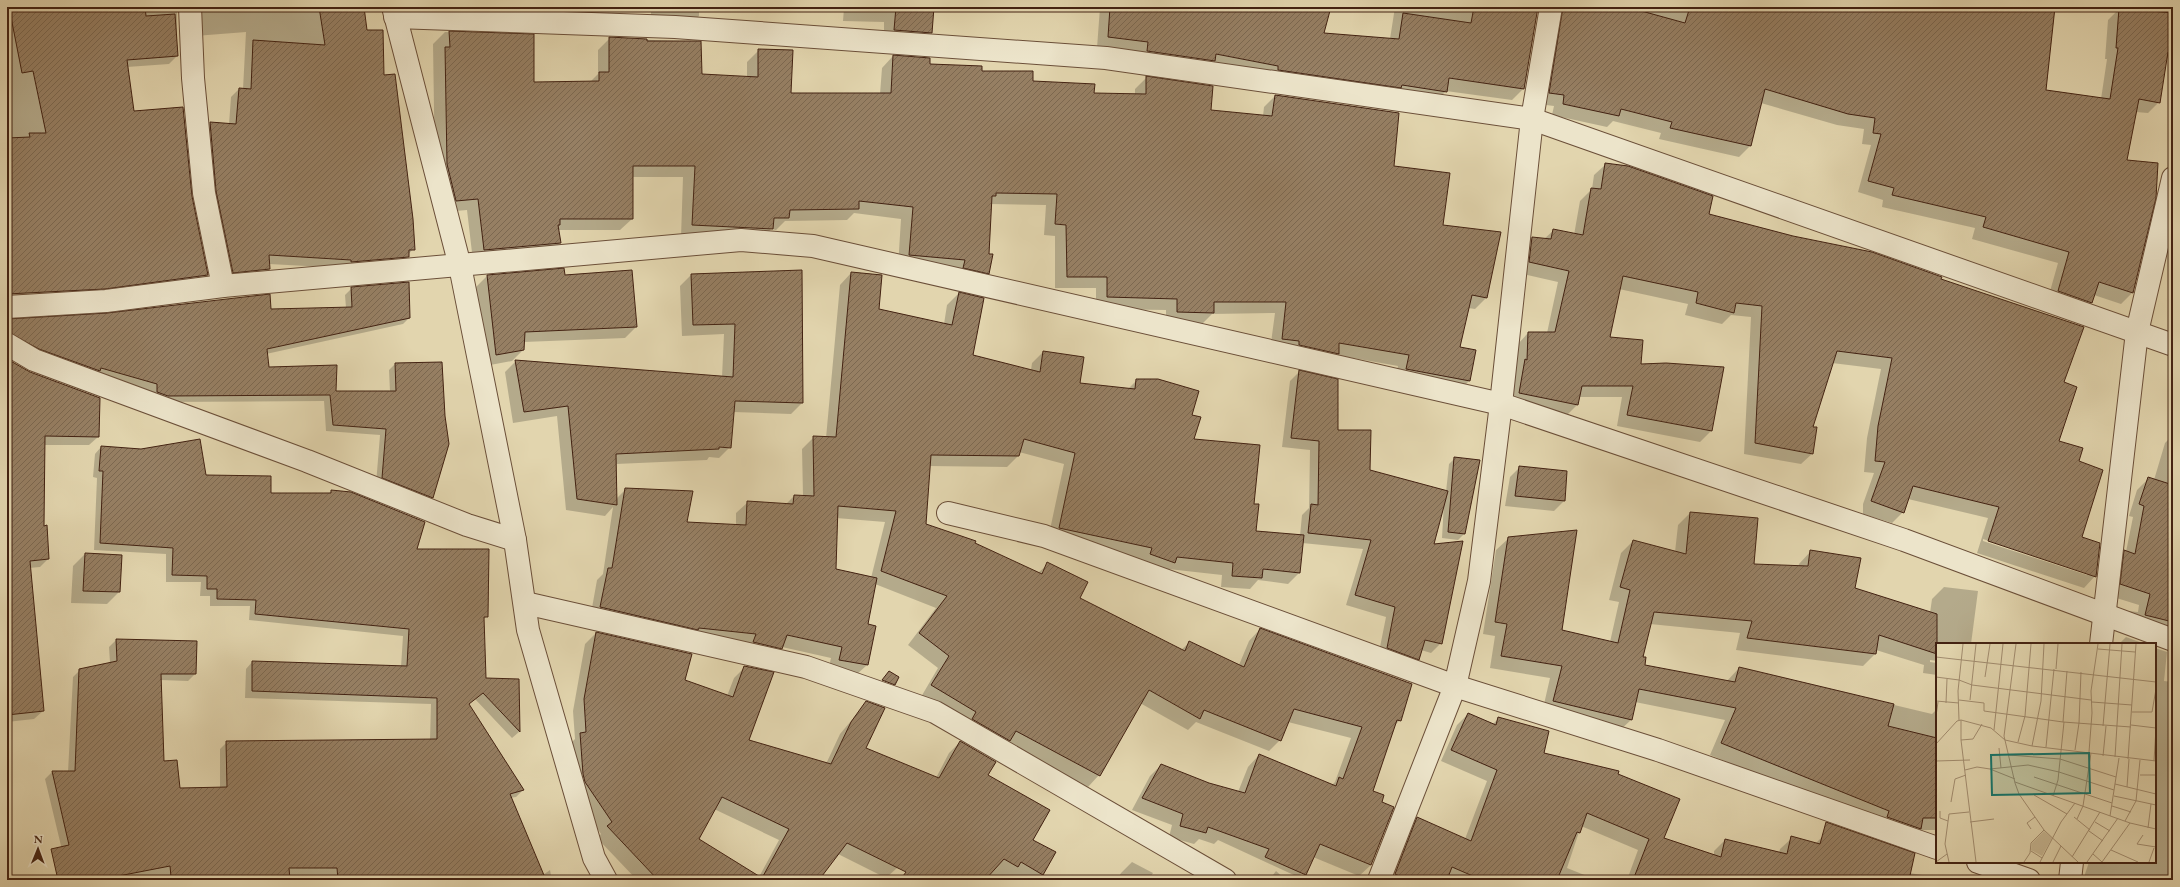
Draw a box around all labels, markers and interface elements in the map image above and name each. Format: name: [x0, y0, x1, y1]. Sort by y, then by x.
inset map: [1936, 643, 2156, 863]
north arrow: [18, 829, 58, 869]
text: N: [34, 832, 43, 846]

